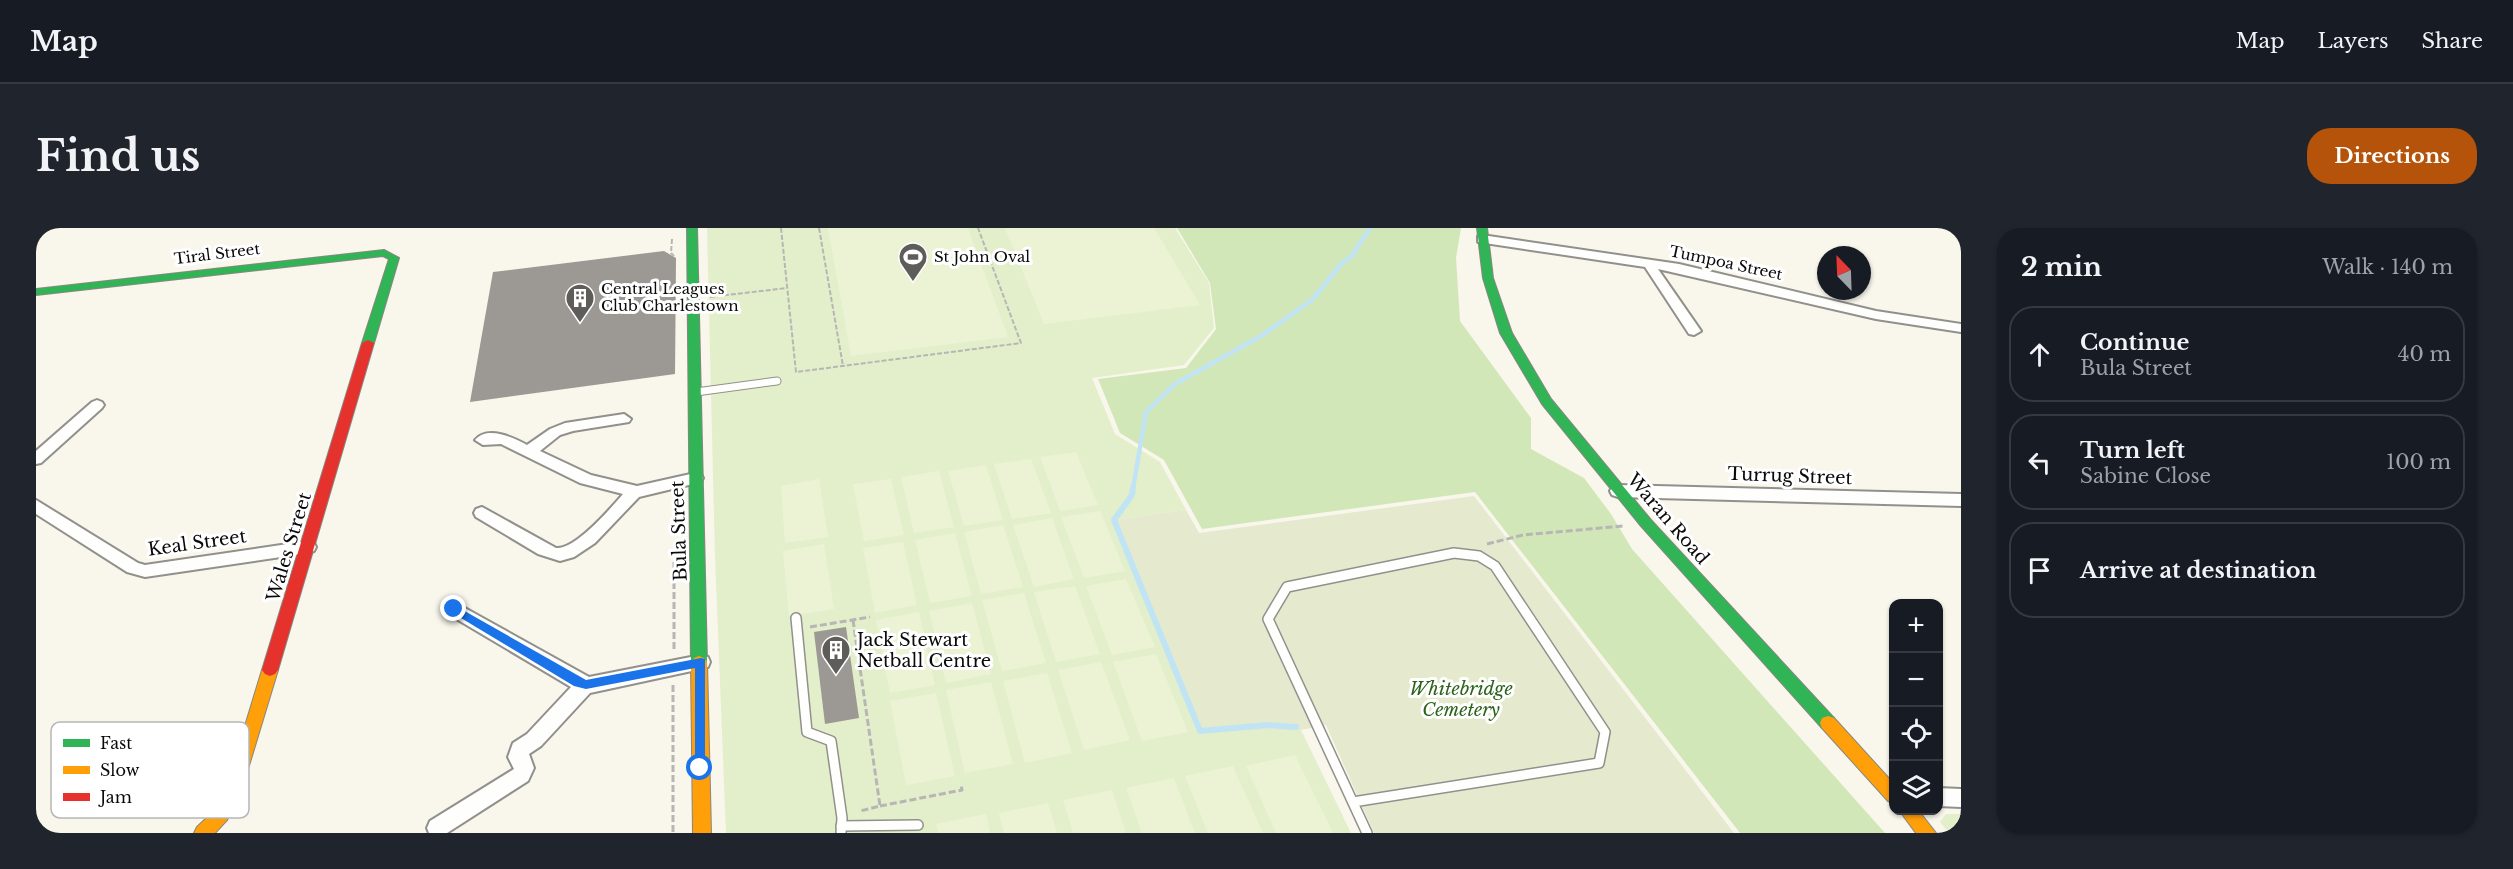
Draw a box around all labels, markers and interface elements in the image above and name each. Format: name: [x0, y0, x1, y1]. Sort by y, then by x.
text: Map: [30, 24, 98, 59]
text: Map: [2236, 28, 2285, 54]
text: Layers: [2318, 28, 2389, 54]
text: Share: [2422, 28, 2483, 54]
button: Directions: [2307, 128, 2477, 184]
text: Find us: [36, 130, 200, 182]
street label: Tiral Street: [173, 239, 261, 268]
sports icon: St John Oval: [897, 241, 929, 283]
street label: Tumpoa Street: [1668, 241, 1785, 284]
north arrow: [1817, 246, 1871, 300]
place label: St John Oval: [934, 247, 1030, 266]
text: 2 min: [2021, 251, 2102, 283]
text: Walk · 140 m: [2322, 255, 2453, 279]
place label: Central Leagues Club Charlestown: [601, 279, 738, 315]
building icon: Central Leagues Club Charlestown: [564, 282, 596, 324]
text: Continue: [2080, 329, 2189, 356]
icon: ahead: [2023, 338, 2056, 371]
text: 40 m: [2398, 342, 2451, 366]
text: Bula Street: [2080, 356, 2192, 380]
text: Turn left: [2080, 437, 2185, 464]
icon: left: [2023, 446, 2056, 479]
text: 100 m: [2386, 450, 2451, 474]
street label: Turrug Street: [1727, 463, 1853, 489]
text: Sabine Close: [2080, 464, 2211, 488]
street label: Waran Road: [1622, 468, 1714, 569]
street label: Bula Street: [666, 480, 692, 582]
street label: Wales Street: [262, 489, 316, 605]
street label: Keal Street: [146, 525, 248, 561]
icon: arrive: [2023, 554, 2056, 587]
text: Arrive at destination: [2080, 557, 2317, 584]
route end: [440, 595, 466, 621]
map controls: [1889, 599, 1943, 815]
button: +: [1889, 599, 1943, 653]
place label: Jack Stewart Netball Centre: [855, 629, 991, 672]
building icon: Jack Stewart Netball Centre: [820, 634, 852, 676]
button: −: [1889, 653, 1943, 707]
park label: Whitebridge Cemetery: [1409, 678, 1513, 721]
button: locate: [1889, 707, 1943, 761]
legend: [51, 722, 249, 818]
text: Fast: [100, 733, 132, 753]
route start: [686, 754, 712, 780]
text: Slow: [100, 760, 140, 780]
button: layers: [1889, 761, 1943, 815]
text: Jam: [98, 787, 132, 807]

